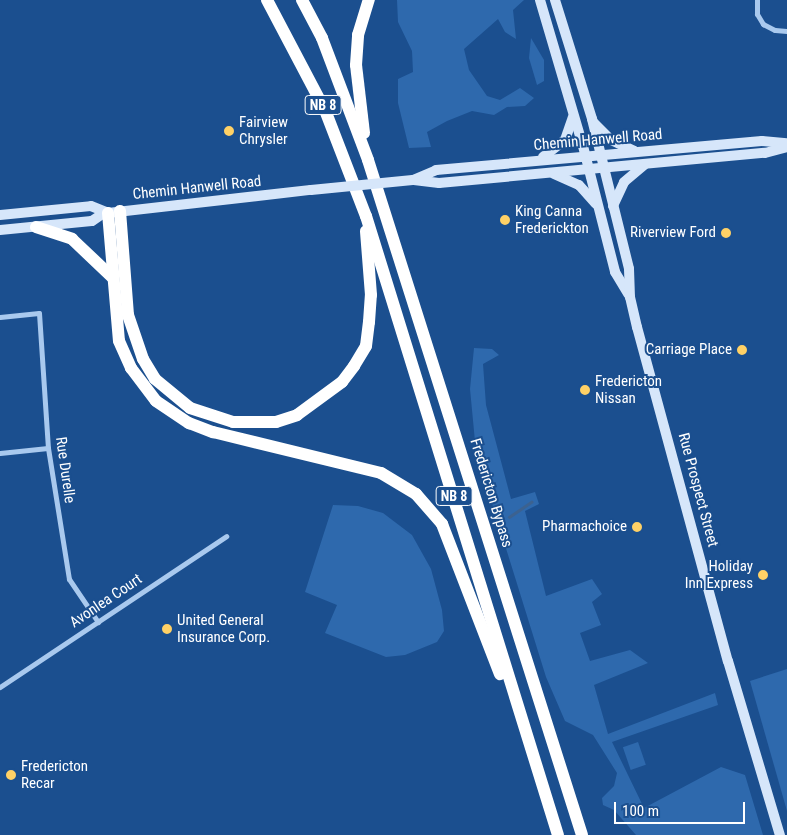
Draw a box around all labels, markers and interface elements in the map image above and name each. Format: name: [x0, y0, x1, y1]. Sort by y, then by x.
road number: NB 8: [304, 94, 342, 116]
place label: Fairview Chrysler: [239, 113, 288, 148]
marker: Fairview Chrysler: [223, 125, 235, 137]
street label: Chemin Hanwell Road: [533, 125, 663, 155]
street label: Chemin Hanwell Road: [132, 172, 262, 204]
place label: King Canna Frederickton: [515, 202, 589, 237]
marker: King Canna Frederickton: [499, 214, 511, 226]
place label: Riverview Ford: [630, 224, 716, 242]
marker: Riverview Ford: [720, 227, 732, 239]
place label: Carriage Place: [646, 341, 732, 359]
marker: Carriage Place: [736, 344, 748, 356]
place label: Fredericton Nissan: [595, 372, 662, 407]
marker: Fredericton Nissan: [579, 384, 591, 396]
street label: Rue Prospect Street: [674, 431, 722, 549]
street label: Rue Durelle: [51, 436, 79, 504]
street label: Fredericton Bypass: [466, 436, 516, 550]
road number: NB 8: [435, 484, 473, 508]
place label: Pharmachoice: [542, 518, 627, 536]
marker: Pharmachoice: [631, 521, 643, 533]
place label: Holiday Inn Express: [685, 557, 753, 592]
marker: Holiday Inn Express: [757, 569, 769, 581]
street label: Avonlea Court: [67, 570, 145, 632]
place label: United General Insurance Corp.: [177, 611, 270, 646]
marker: United General Insurance Corp.: [161, 623, 173, 635]
place label: Fredericton Recar: [21, 757, 88, 792]
marker: Fredericton Recar: [5, 769, 17, 781]
scale bar: [617, 792, 748, 824]
text: 100 m: [622, 802, 659, 820]

